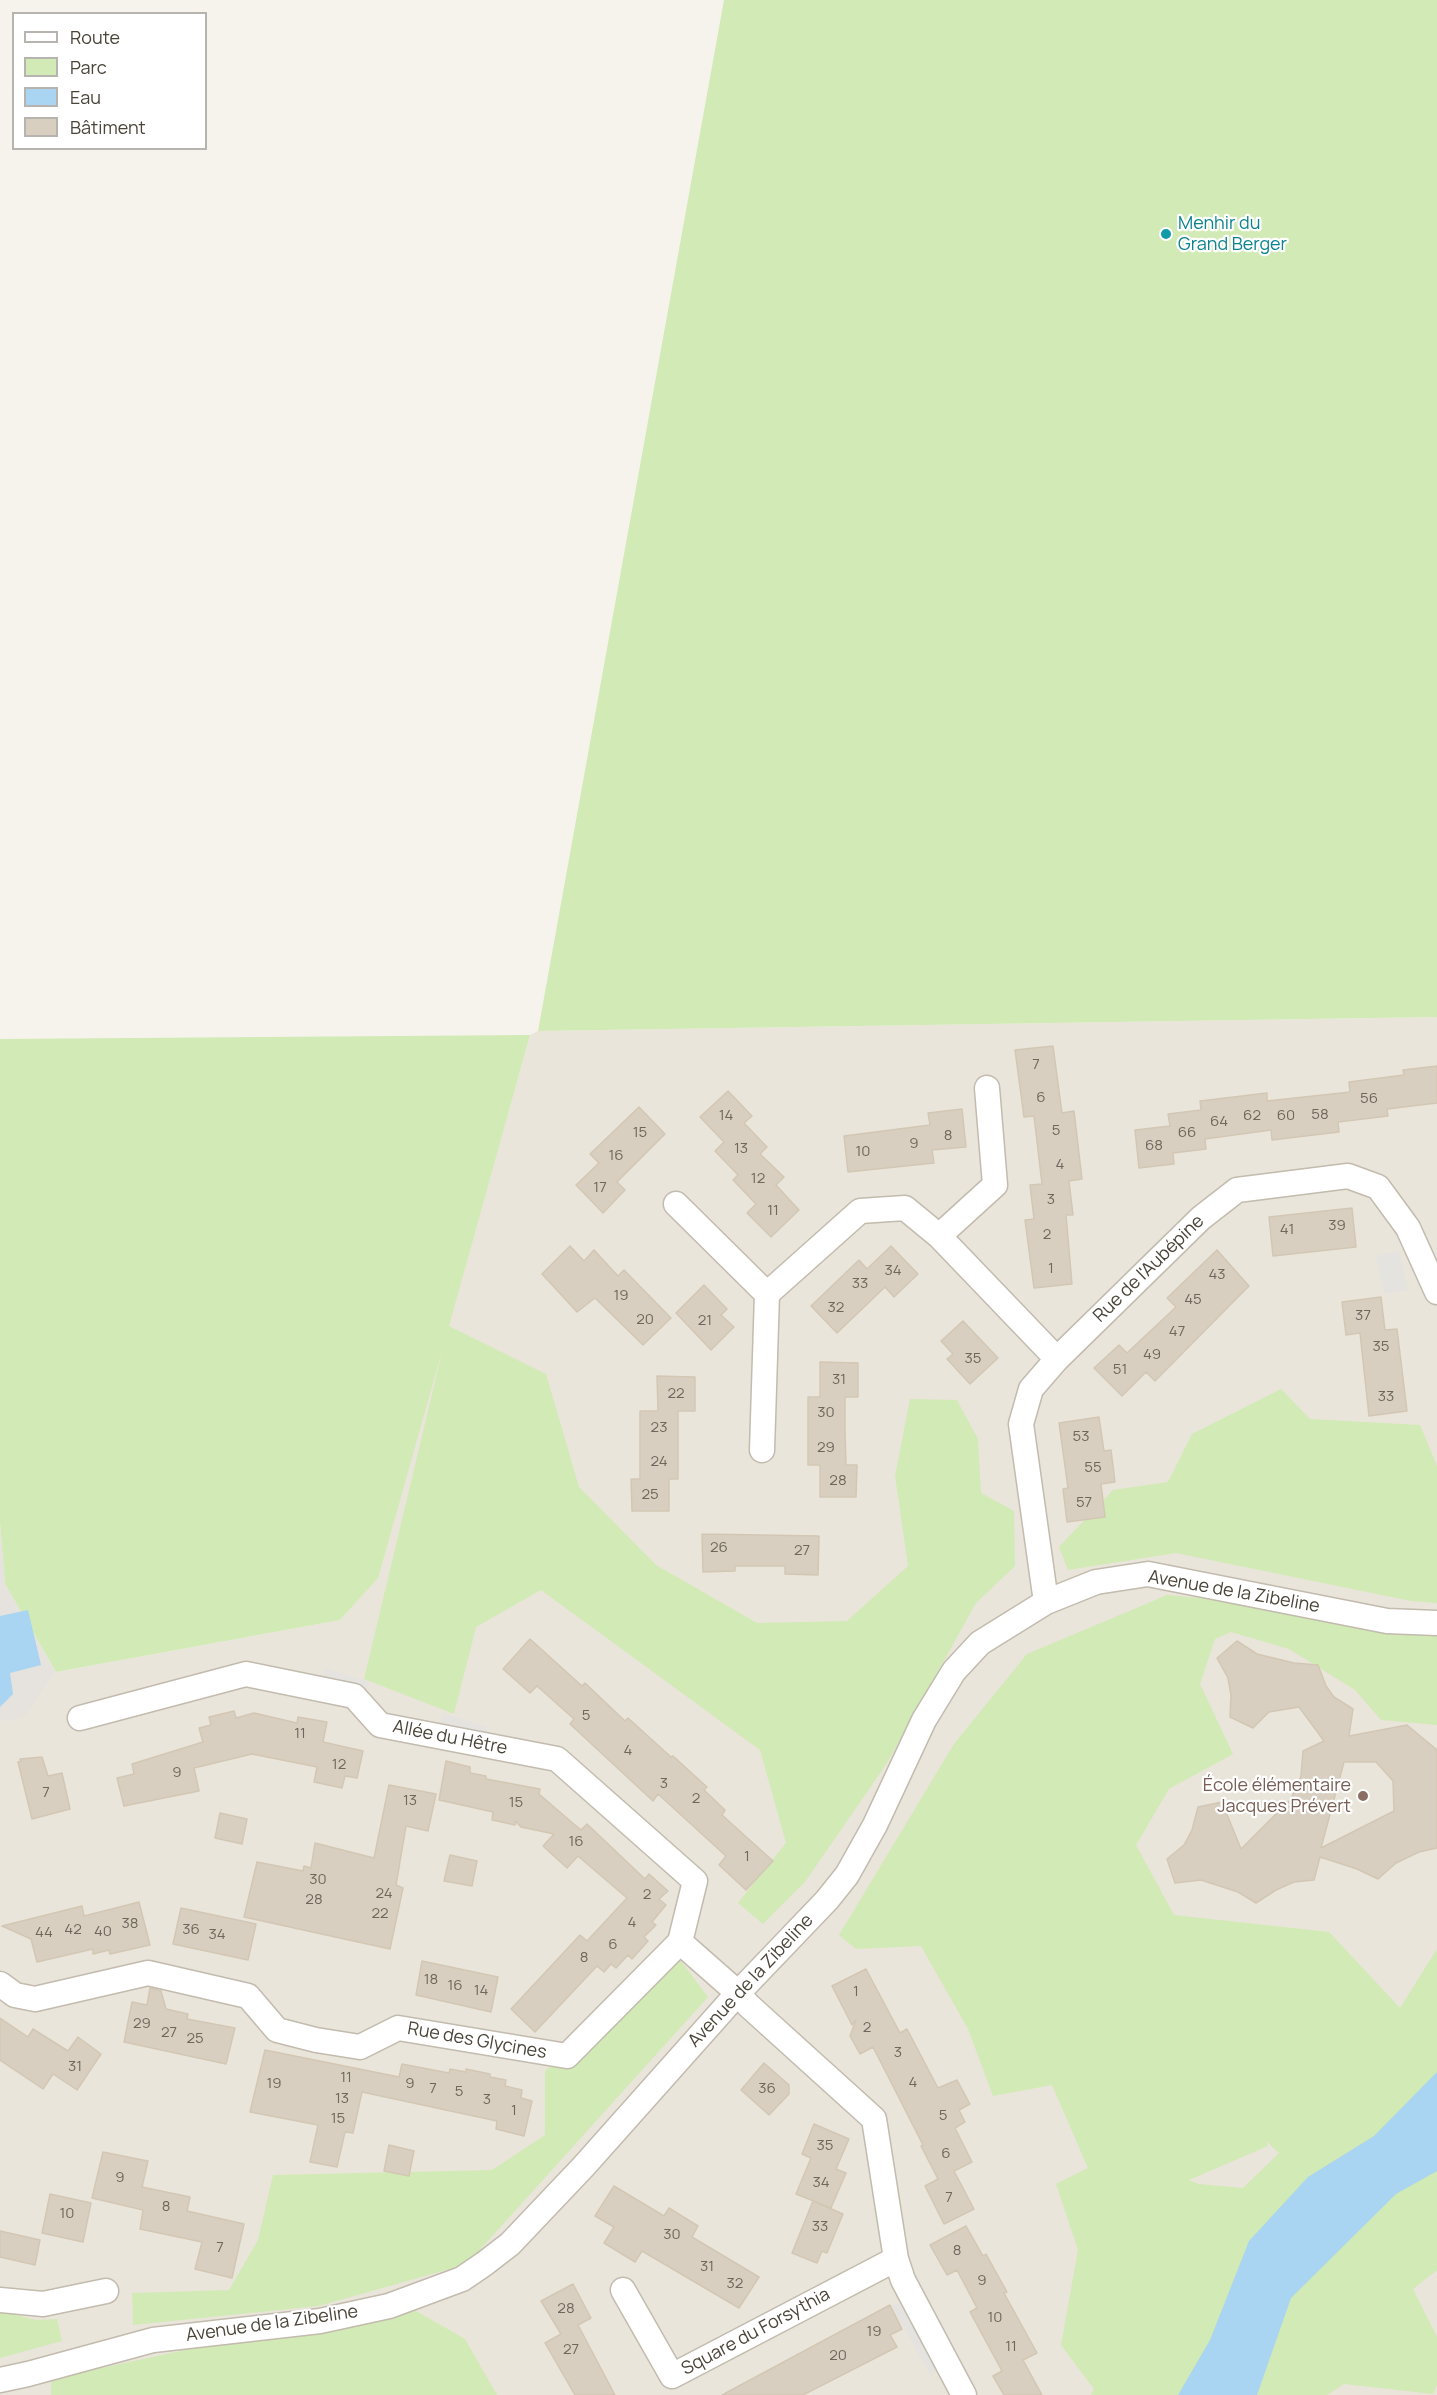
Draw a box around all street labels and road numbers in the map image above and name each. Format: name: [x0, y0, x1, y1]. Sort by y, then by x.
street label: Rue de l'Aubépine: [1089, 1211, 1209, 1327]
street label: Avenue de la Zibeline: [1147, 1566, 1321, 1618]
street label: Allée du Hêtre: [391, 1716, 509, 1760]
street label: Avenue de la Zibeline: [684, 1910, 818, 2052]
street label: Rue des Glycines: [406, 2018, 548, 2064]
street label: Square du Forsythia: [678, 2284, 834, 2380]
street label: Avenue de la Zibeline: [184, 2301, 360, 2347]

